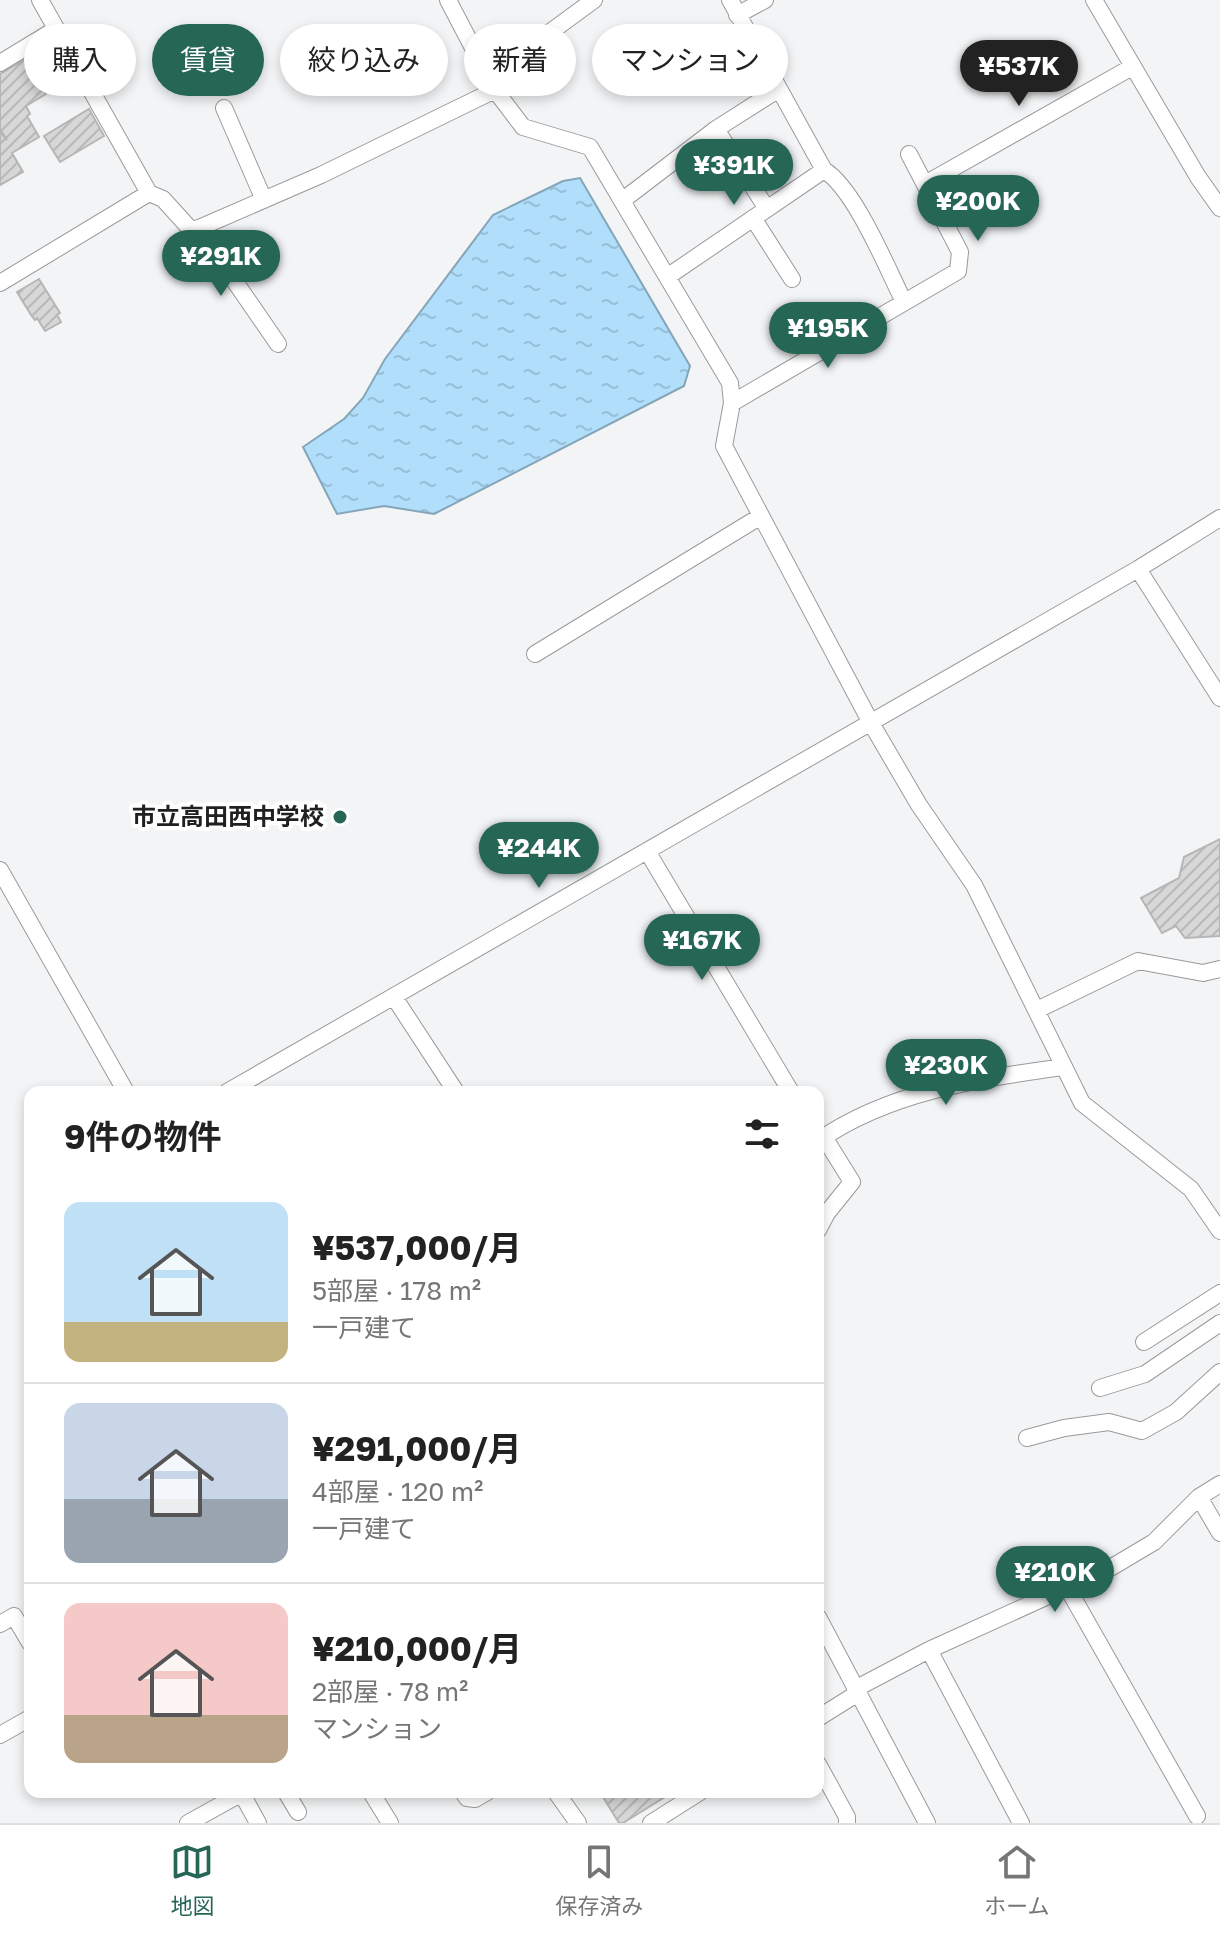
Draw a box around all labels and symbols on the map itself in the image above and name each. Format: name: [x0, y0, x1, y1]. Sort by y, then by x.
pin: ¥537K: [963, 40, 1075, 108]
pin: ¥391K: [678, 139, 790, 207]
pin: ¥200K: [922, 175, 1034, 243]
pin: ¥291K: [165, 230, 277, 298]
pin: ¥195K: [772, 302, 884, 370]
place label: 市立高田西中学校: [132, 801, 324, 830]
marker: 市立高田西中学校: [331, 808, 349, 826]
pin: ¥244K: [483, 822, 595, 890]
pin: ¥167K: [646, 914, 758, 982]
pin: ¥230K: [890, 1039, 1002, 1107]
pin: ¥210K: [999, 1546, 1111, 1614]

